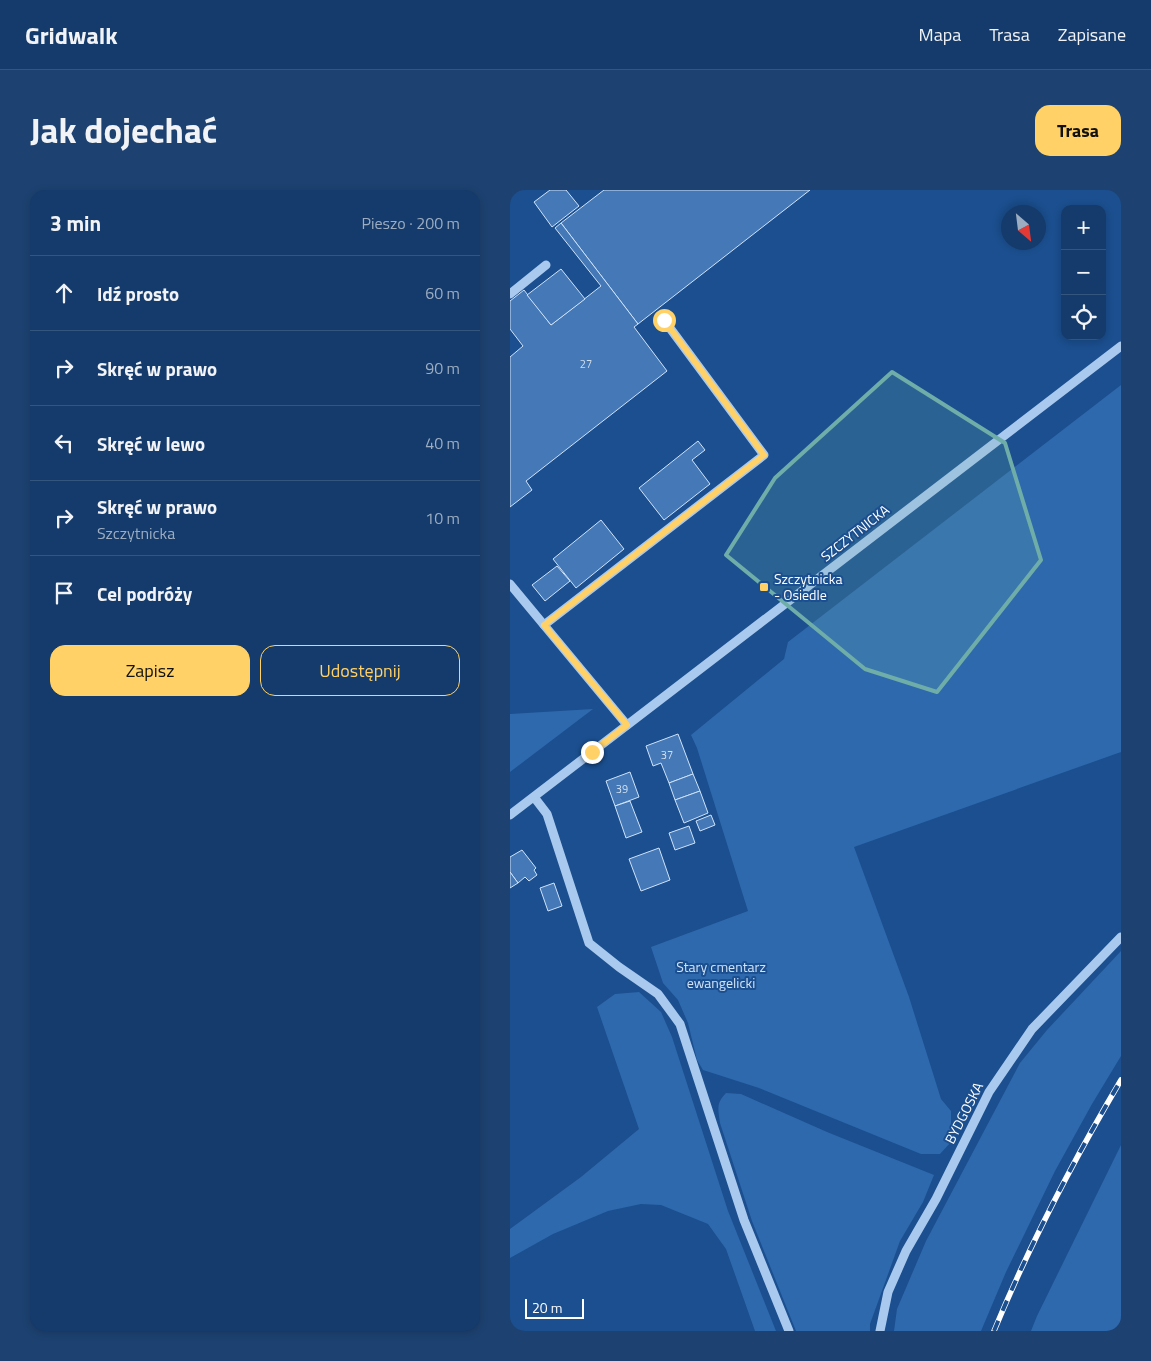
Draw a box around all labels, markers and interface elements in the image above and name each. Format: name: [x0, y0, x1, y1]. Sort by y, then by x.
text: Gridwalk: [25, 17, 118, 53]
text: Mapa: [919, 21, 961, 48]
text: Trasa: [989, 21, 1030, 48]
text: Zapisane: [1058, 21, 1126, 48]
text: Jak dojechać: [30, 103, 217, 157]
button: Trasa: [1035, 105, 1121, 156]
north arrow: [1001, 205, 1046, 250]
map controls: [1061, 205, 1106, 340]
button: +: [1061, 205, 1106, 250]
text: 3 min: [50, 207, 101, 239]
text: Pieszo · 200 m: [362, 211, 460, 235]
button: −: [1061, 250, 1106, 295]
icon: ahead: [50, 279, 78, 307]
text: Idź prosto: [97, 279, 179, 308]
text: 60 m: [425, 281, 460, 305]
button: locate: [1061, 295, 1106, 340]
route start: [653, 309, 676, 332]
icon: right: [50, 354, 78, 382]
text: Skręć w prawo: [97, 354, 217, 383]
text: 90 m: [425, 356, 460, 380]
house number: 27: [580, 356, 592, 372]
icon: left: [50, 429, 78, 457]
text: Skręć w lewo: [97, 429, 205, 458]
text: 40 m: [425, 431, 460, 455]
text: Skręć w prawo: [97, 492, 217, 521]
street label: SZCZYTNICKA: [816, 499, 894, 566]
icon: right: [50, 504, 78, 532]
text: 10 m: [425, 506, 460, 530]
text: Szczytnicka: [97, 521, 175, 545]
place label: Szczytnicka - Osiedle: [774, 568, 842, 605]
icon: arrive: [50, 579, 78, 607]
text: Cel podróży: [97, 579, 192, 608]
marker: Szczytnicka - Osiedle: [758, 581, 770, 593]
button: Zapisz: [50, 645, 250, 696]
button: Udostępnij: [260, 645, 460, 696]
route end: [581, 741, 604, 764]
house number: 37: [661, 747, 673, 763]
house number: 39: [616, 781, 628, 797]
park label: Stary cmentarz ewangelicki: [676, 956, 766, 993]
street label: BYDGOSKA: [939, 1078, 988, 1147]
scale bar: [525, 1296, 584, 1319]
text: 20 m: [532, 1297, 562, 1318]

